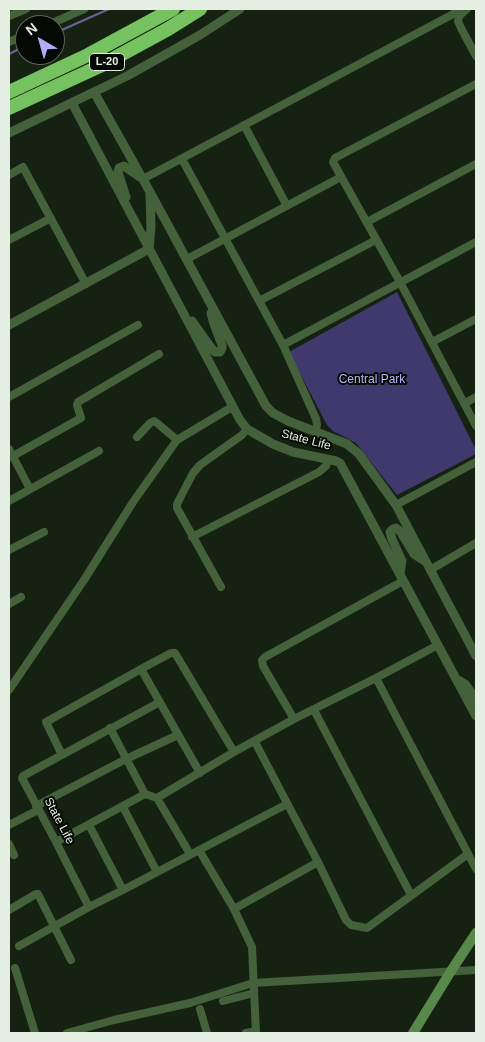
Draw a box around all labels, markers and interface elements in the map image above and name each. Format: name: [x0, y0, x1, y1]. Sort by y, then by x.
north arrow: [15, 15, 65, 65]
text: N: [22, 20, 40, 38]
road number: L-20: [90, 54, 124, 70]
park label: Central Park: [339, 373, 405, 387]
street label: State Life: [280, 426, 332, 454]
street label: State Life: [41, 795, 77, 847]

